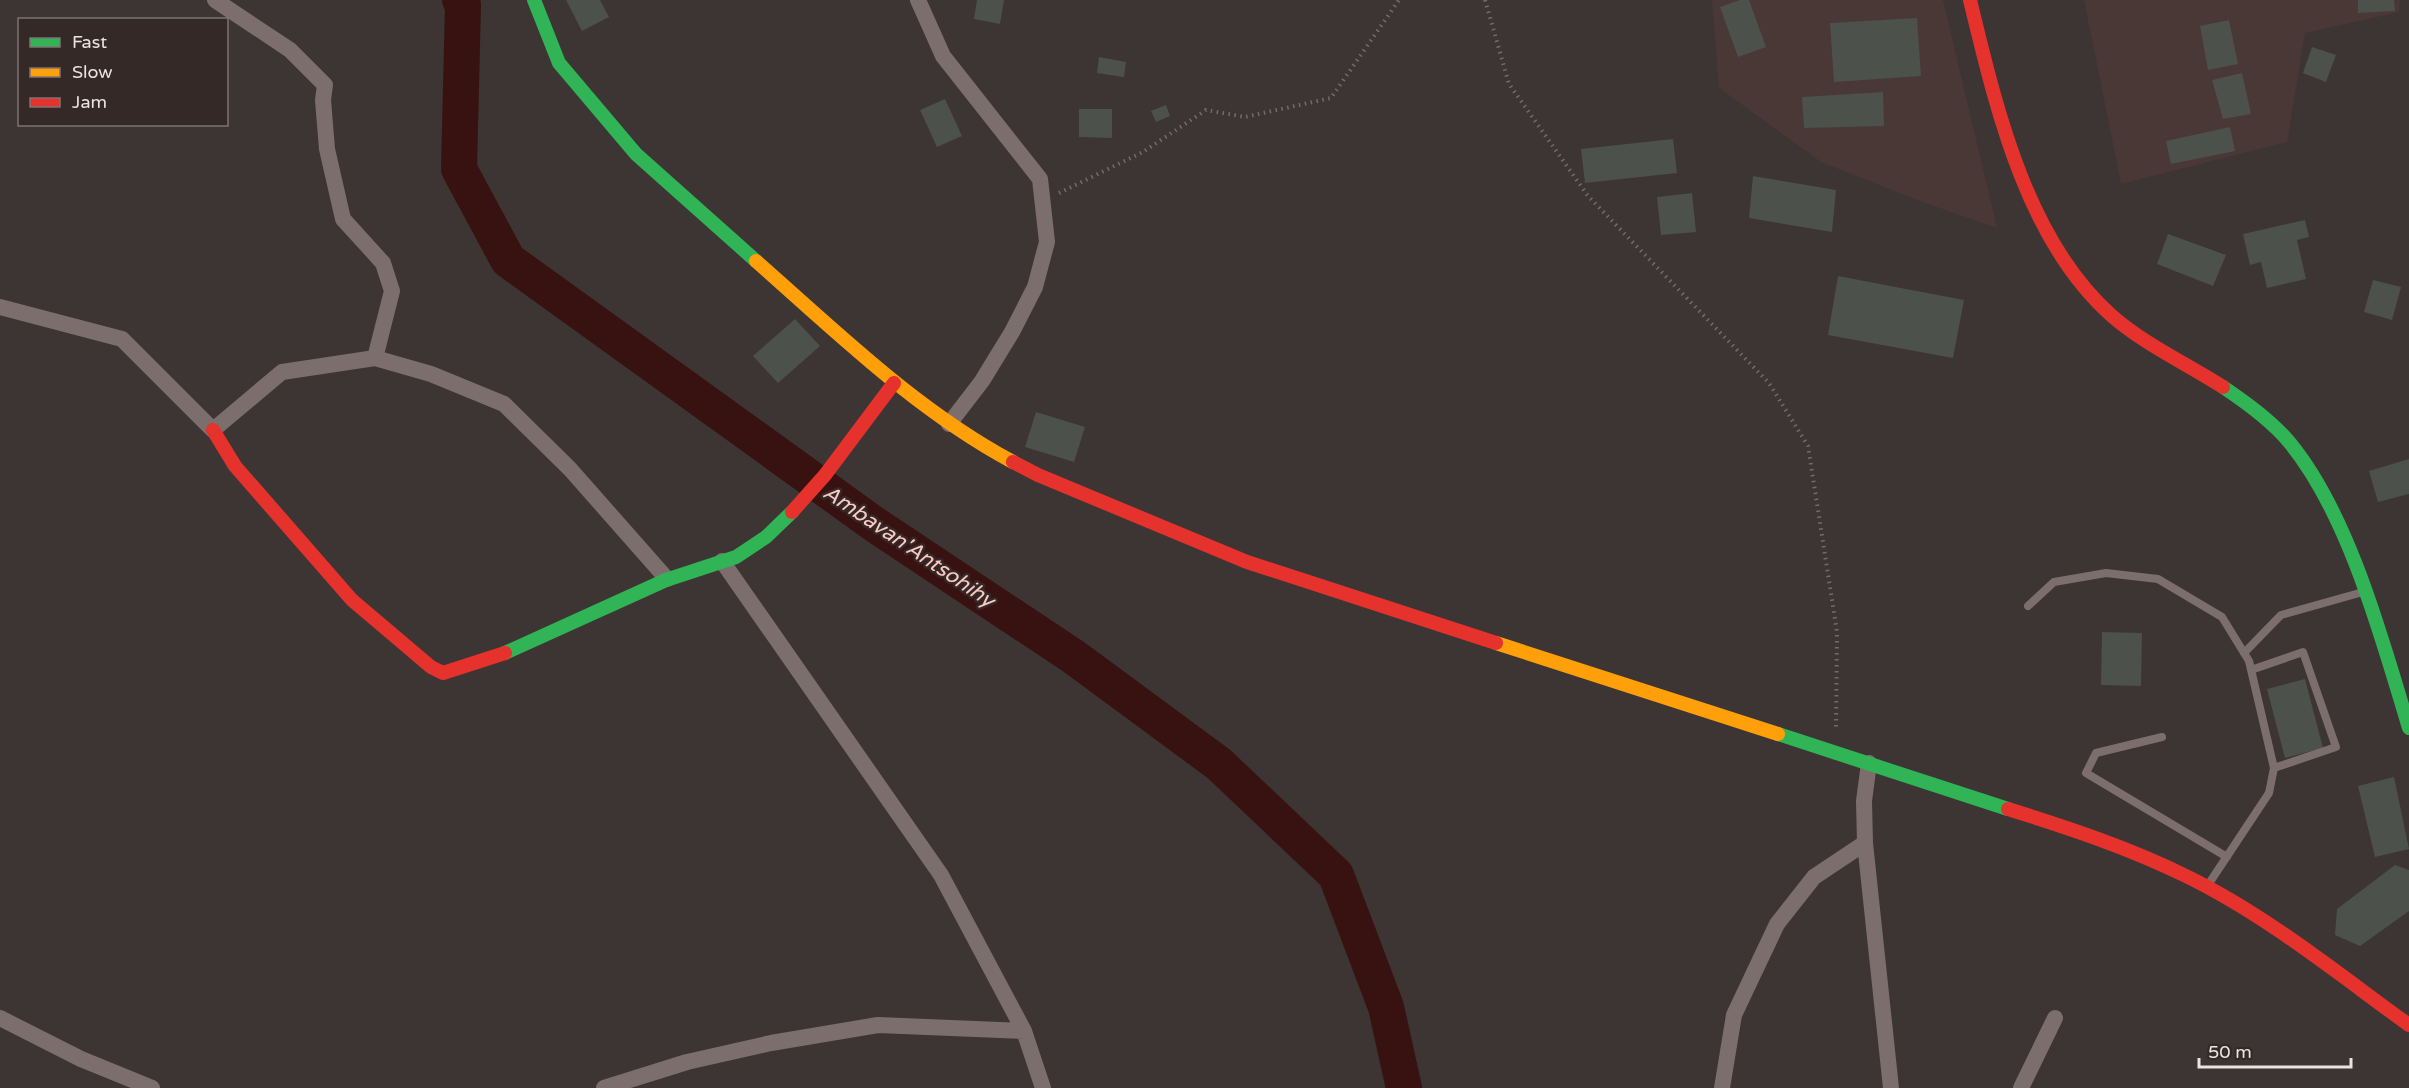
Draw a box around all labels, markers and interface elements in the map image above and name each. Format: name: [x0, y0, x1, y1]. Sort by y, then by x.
legend: [18, 18, 228, 126]
text: Fast: [72, 31, 107, 53]
text: Slow: [72, 61, 113, 83]
text: Jam: [72, 91, 107, 113]
water label: Ambavan'Antsohihy: [819, 480, 1001, 614]
scale bar: [2199, 1031, 2350, 1069]
text: 50 m: [2208, 1041, 2252, 1063]

